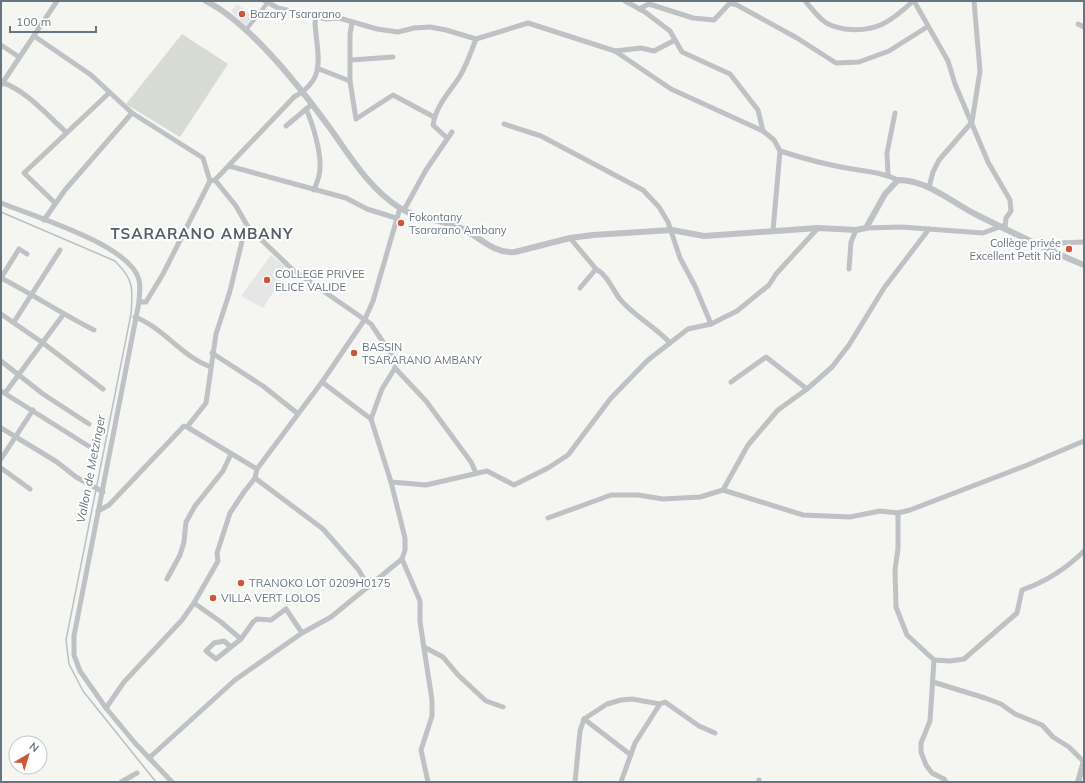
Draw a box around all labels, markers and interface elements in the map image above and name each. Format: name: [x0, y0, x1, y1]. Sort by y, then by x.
place label: Bazary Tsararano: [250, 7, 341, 21]
scale bar: [10, 8, 96, 34]
marker: Bazary Tsararano: [237, 9, 247, 19]
text: 100 m: [16, 14, 51, 29]
place label: Fokontany Tsararano Ambany: [409, 210, 507, 237]
marker: Fokontany Tsararano Ambany: [396, 218, 406, 228]
district label: TSARARANO AMBANY: [111, 224, 293, 243]
place label: Collège privée Excellent Petit Nid: [970, 236, 1061, 263]
marker: Collège privée Excellent Petit Nid: [1064, 244, 1074, 254]
place label: COLLEGE PRIVEE ELICE VALIDE: [275, 267, 365, 294]
marker: COLLEGE PRIVEE ELICE VALIDE: [262, 275, 272, 285]
place label: BASSIN TSARARANO AMBANY: [362, 340, 482, 367]
marker: BASSIN TSARARANO AMBANY: [349, 348, 359, 358]
water label: Vallon de Metzinger: [73, 413, 108, 524]
place label: TRANOKO LOT 0209H0175: [249, 576, 391, 590]
marker: TRANOKO LOT 0209H0175: [236, 578, 246, 588]
place label: VILLA VERT LOLOS: [221, 591, 320, 605]
marker: VILLA VERT LOLOS: [208, 593, 218, 603]
north arrow: [8, 735, 48, 775]
text: N: [27, 739, 42, 755]

